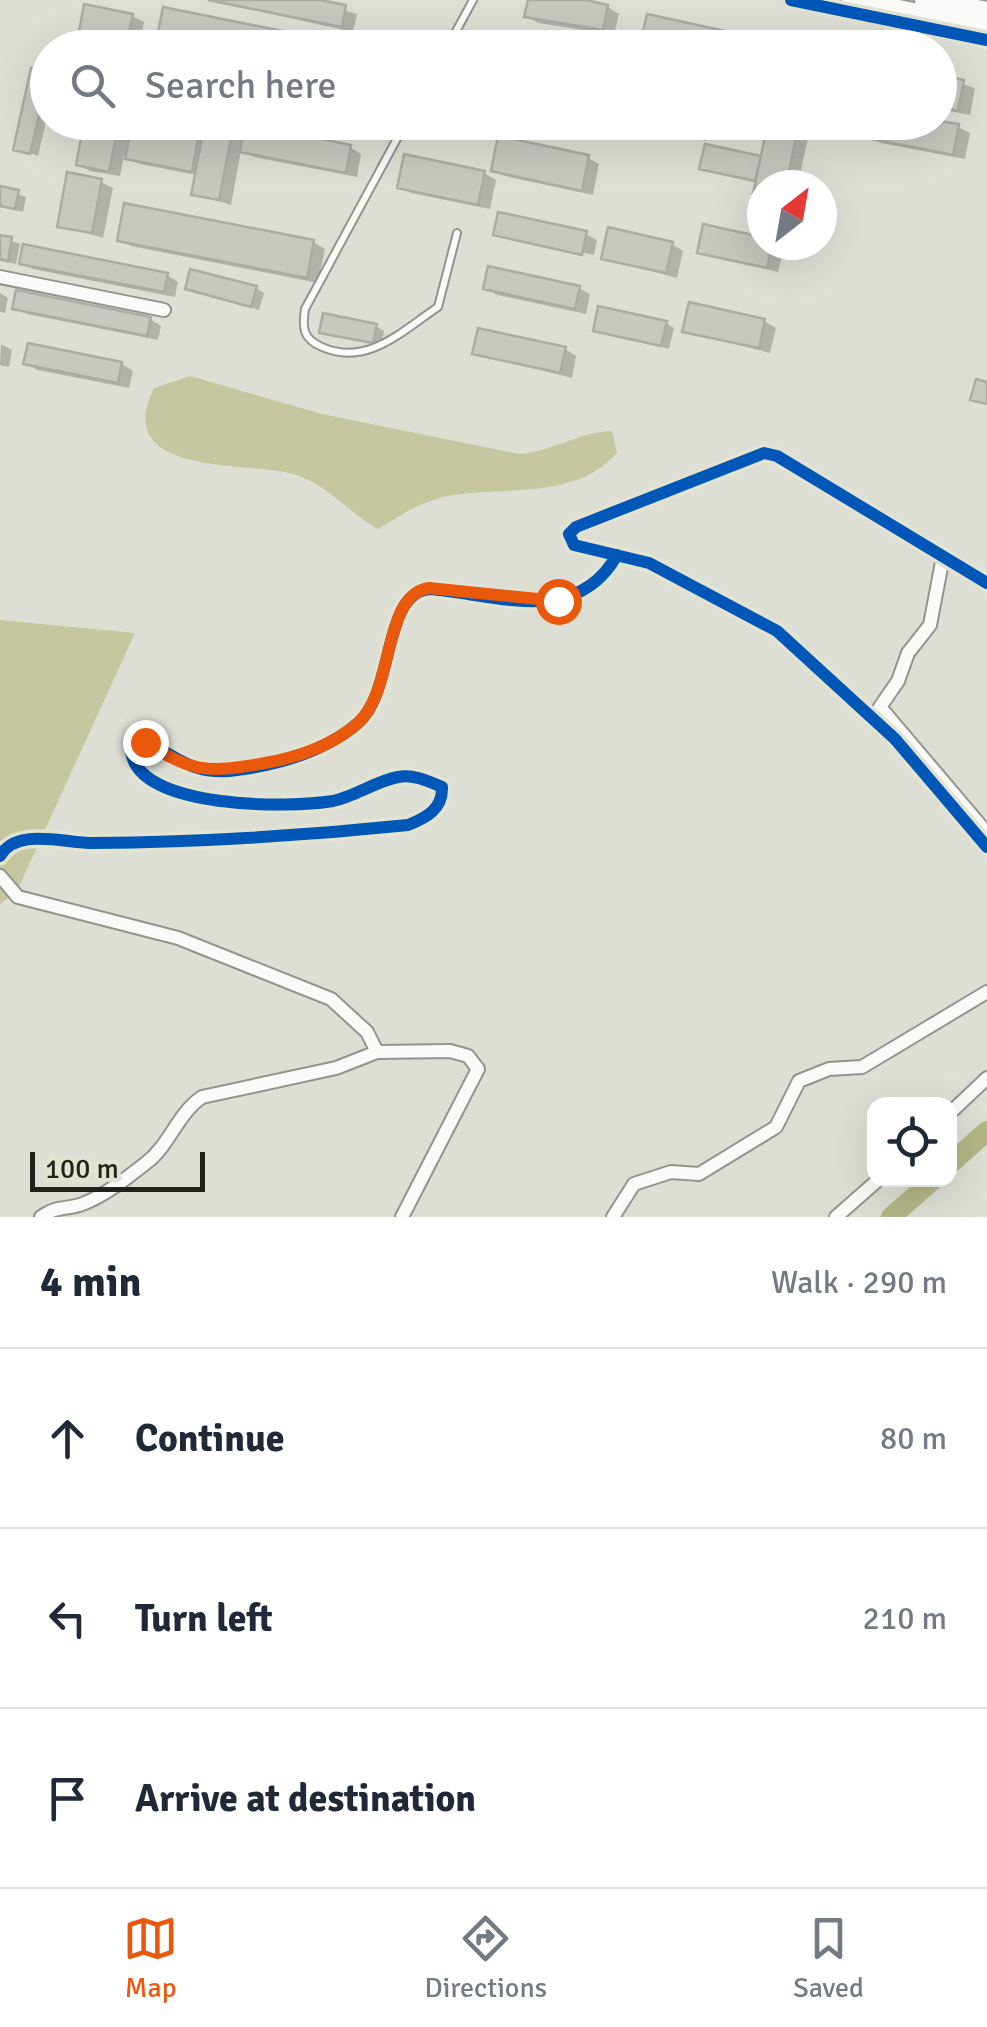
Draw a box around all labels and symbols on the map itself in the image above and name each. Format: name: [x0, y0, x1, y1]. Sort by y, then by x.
north arrow: [747, 170, 837, 260]
route start: [536, 579, 582, 625]
route end: [123, 720, 169, 766]
scale bar: [30, 1147, 205, 1192]

